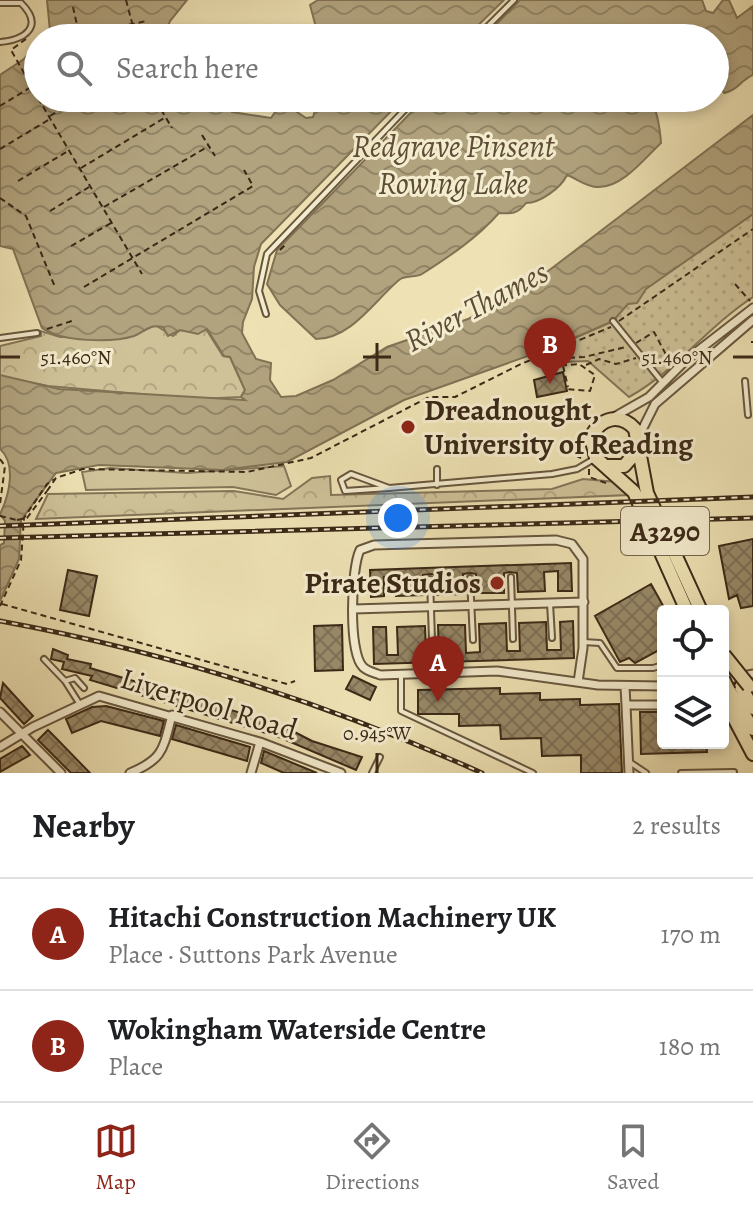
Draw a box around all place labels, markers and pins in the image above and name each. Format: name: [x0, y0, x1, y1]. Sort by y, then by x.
pin: B: [524, 318, 576, 384]
place label: Dreadnought, University of Reading: [424, 390, 694, 464]
marker: Dreadnought, University of Reading: [399, 418, 417, 436]
place label: Pirate Studios: [304, 563, 481, 603]
marker: Pirate Studios: [488, 574, 506, 592]
pin: A: [412, 636, 464, 702]

